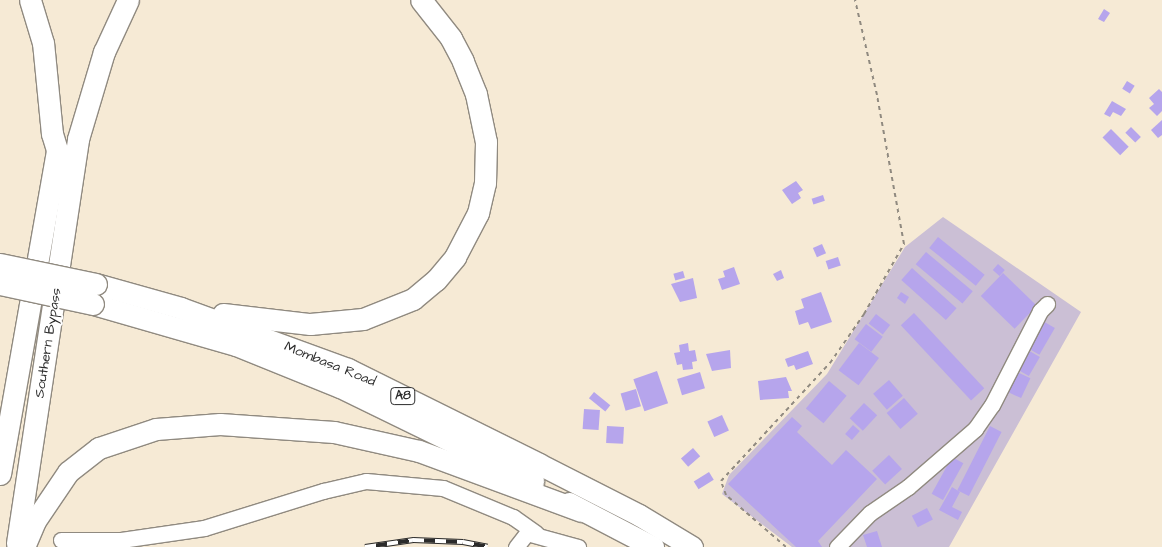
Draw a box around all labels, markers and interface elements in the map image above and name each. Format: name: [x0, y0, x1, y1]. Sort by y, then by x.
street label: Southern Bypass: [31, 287, 65, 399]
street label: Mombasa Road: [282, 338, 378, 390]
road number: A8: [389, 386, 417, 406]

